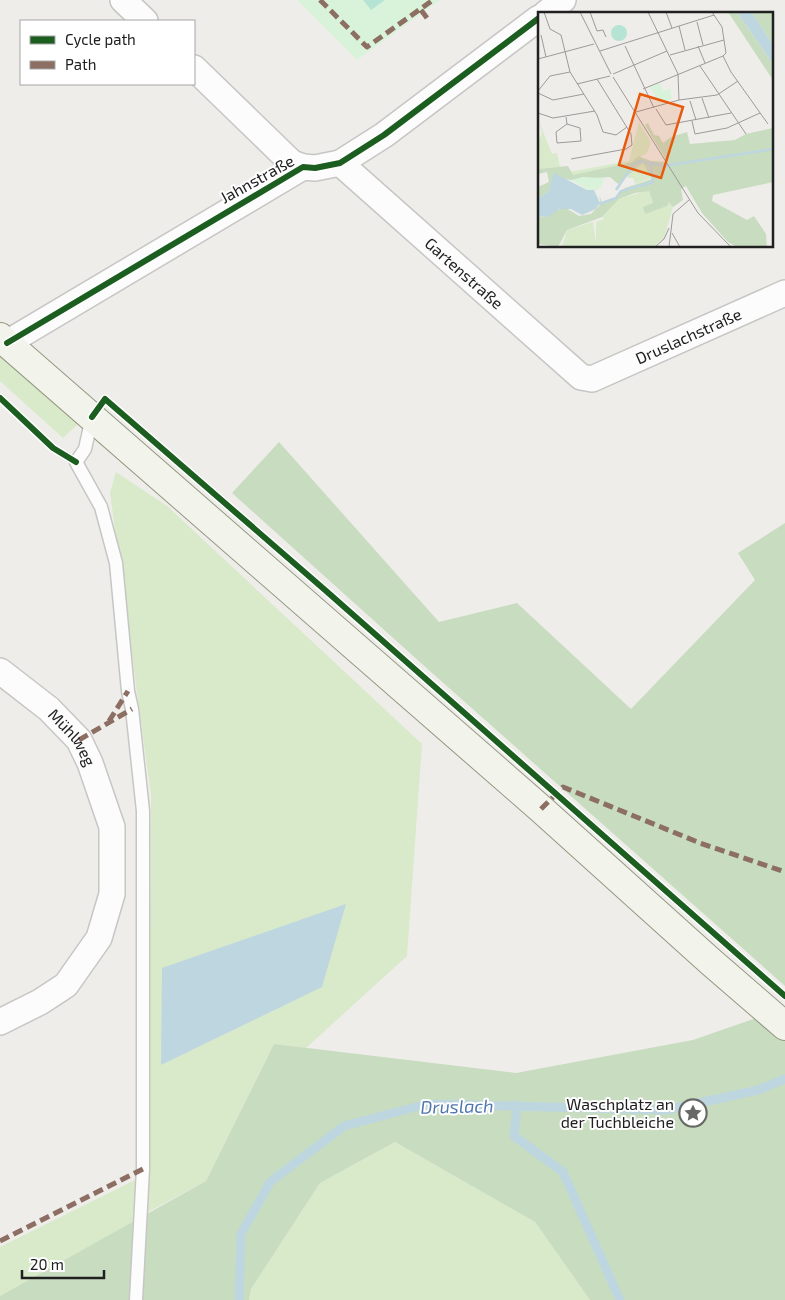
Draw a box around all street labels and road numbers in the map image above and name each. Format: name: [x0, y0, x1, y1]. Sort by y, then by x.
street label: Jahnstraße: [216, 150, 297, 207]
street label: Gartenstraße: [421, 233, 507, 313]
street label: Druslachstraße: [632, 304, 744, 367]
street label: Mühlweg: [45, 704, 100, 769]

